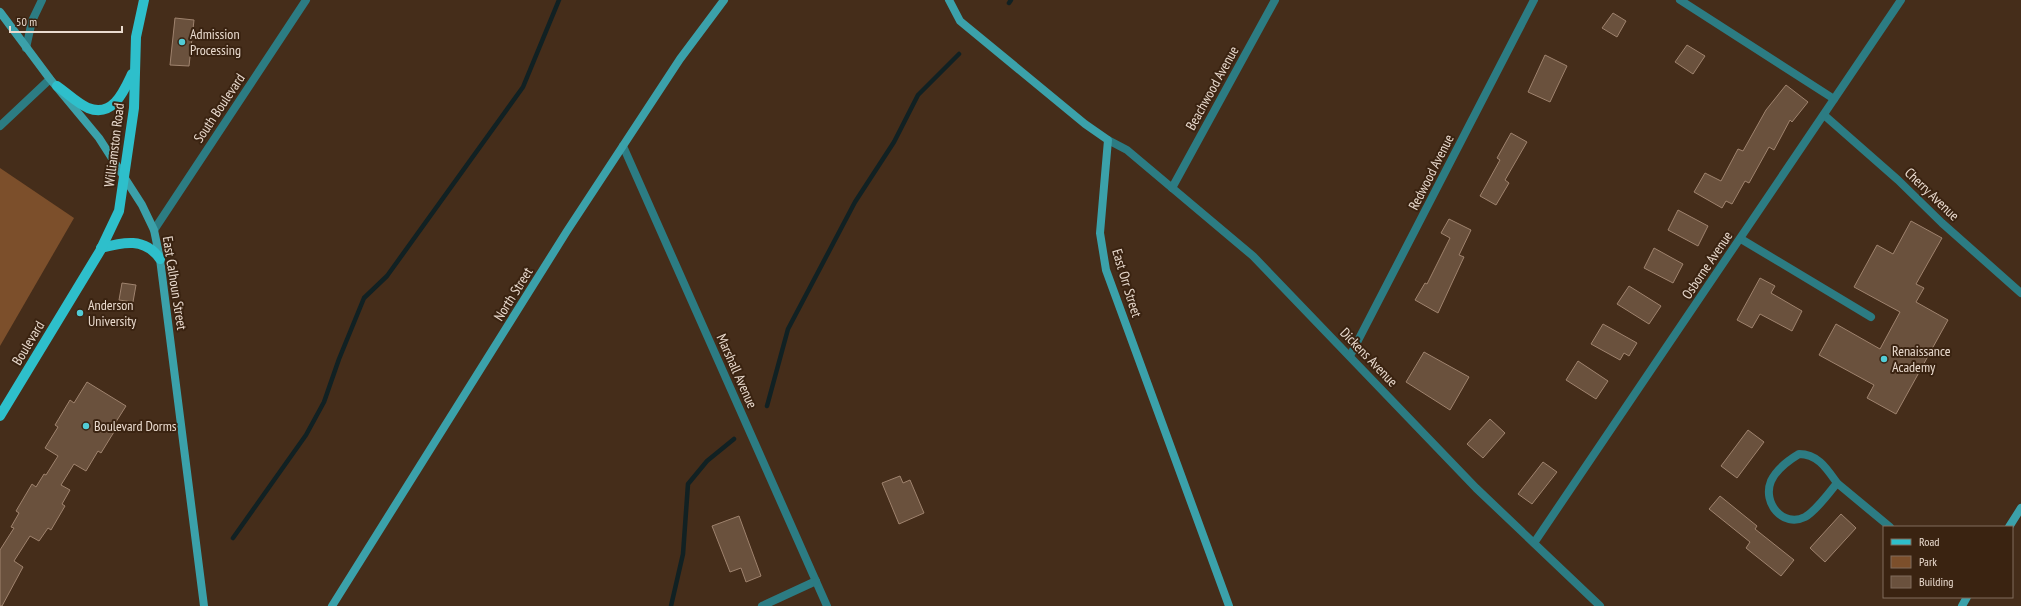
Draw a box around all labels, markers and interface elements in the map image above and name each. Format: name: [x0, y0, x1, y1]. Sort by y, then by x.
scale bar: [10, 8, 122, 34]
text: 50 m: [16, 14, 37, 29]
place label: Admission Processing: [190, 25, 241, 59]
marker: Admission Processing: [177, 37, 187, 47]
street label: Beachwood Avenue: [1181, 43, 1243, 133]
street label: South Boulevard: [189, 70, 249, 146]
street label: Williamston Road: [100, 102, 128, 188]
street label: Redwood Avenue: [1404, 131, 1458, 213]
street label: Cherry Avenue: [1901, 164, 1963, 225]
street label: Osborne Avenue: [1678, 227, 1736, 302]
street label: East Calhoun Street: [159, 235, 191, 331]
street label: East Orr Street: [1108, 247, 1146, 319]
street label: North Street: [490, 264, 537, 324]
place label: Anderson University: [88, 296, 137, 330]
marker: Anderson University: [75, 308, 85, 318]
street label: Boulevard: [8, 318, 48, 368]
street label: Dickens Avenue: [1336, 324, 1402, 390]
street label: Marshall Avenue: [713, 331, 761, 411]
place label: Renaissance Academy: [1892, 342, 1951, 376]
marker: Renaissance Academy: [1879, 354, 1889, 364]
place label: Boulevard Dorms: [94, 417, 177, 435]
marker: Boulevard Dorms: [81, 421, 91, 431]
legend: [1883, 526, 2013, 598]
text: Road: [1919, 534, 1939, 549]
text: Park: [1919, 554, 1937, 569]
text: Building: [1919, 574, 1954, 589]

